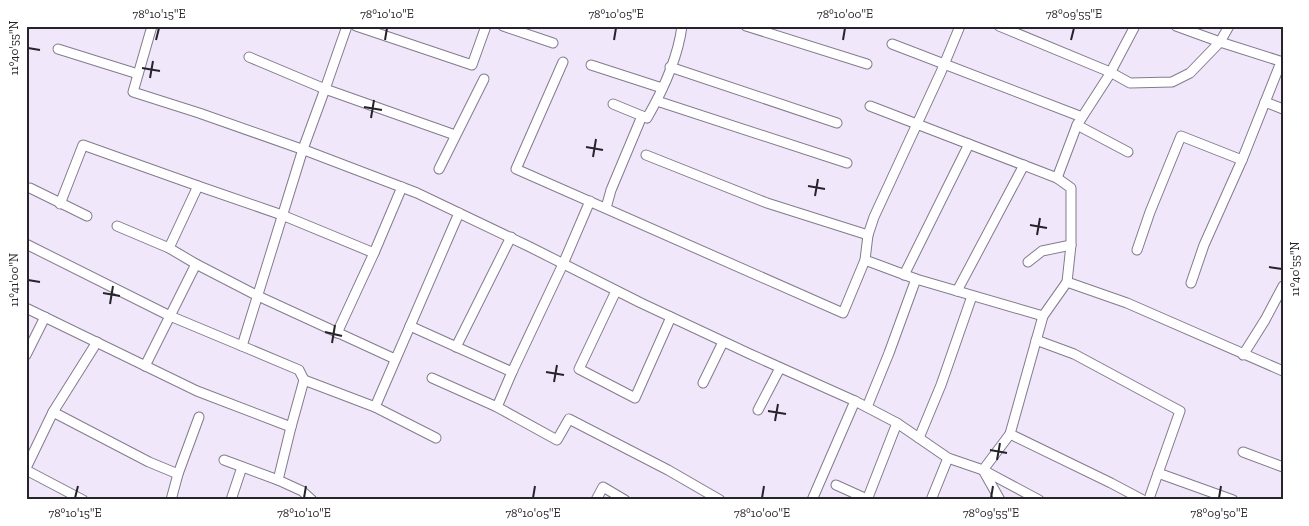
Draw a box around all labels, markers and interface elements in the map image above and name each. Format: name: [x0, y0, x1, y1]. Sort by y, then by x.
text: 78°10'15"E: [133, 7, 185, 21]
text: 78°10'10"E: [360, 7, 414, 21]
text: 78°10'05"E: [588, 7, 644, 21]
text: 78°10'00"E: [817, 7, 873, 21]
text: 78°09'55"E: [1046, 7, 1102, 21]
text: 11°40'55"N: [7, 21, 21, 75]
text: 11°40'55"N: [1288, 242, 1302, 296]
text: 11°41'00"N: [7, 253, 21, 307]
text: 78°10'15"E: [49, 506, 101, 520]
text: 78°10'10"E: [277, 506, 331, 520]
text: 78°10'05"E: [505, 506, 561, 520]
text: 78°10'00"E: [734, 506, 790, 520]
text: 78°09'55"E: [963, 506, 1019, 520]
text: 78°09'50"E: [1190, 506, 1248, 520]

